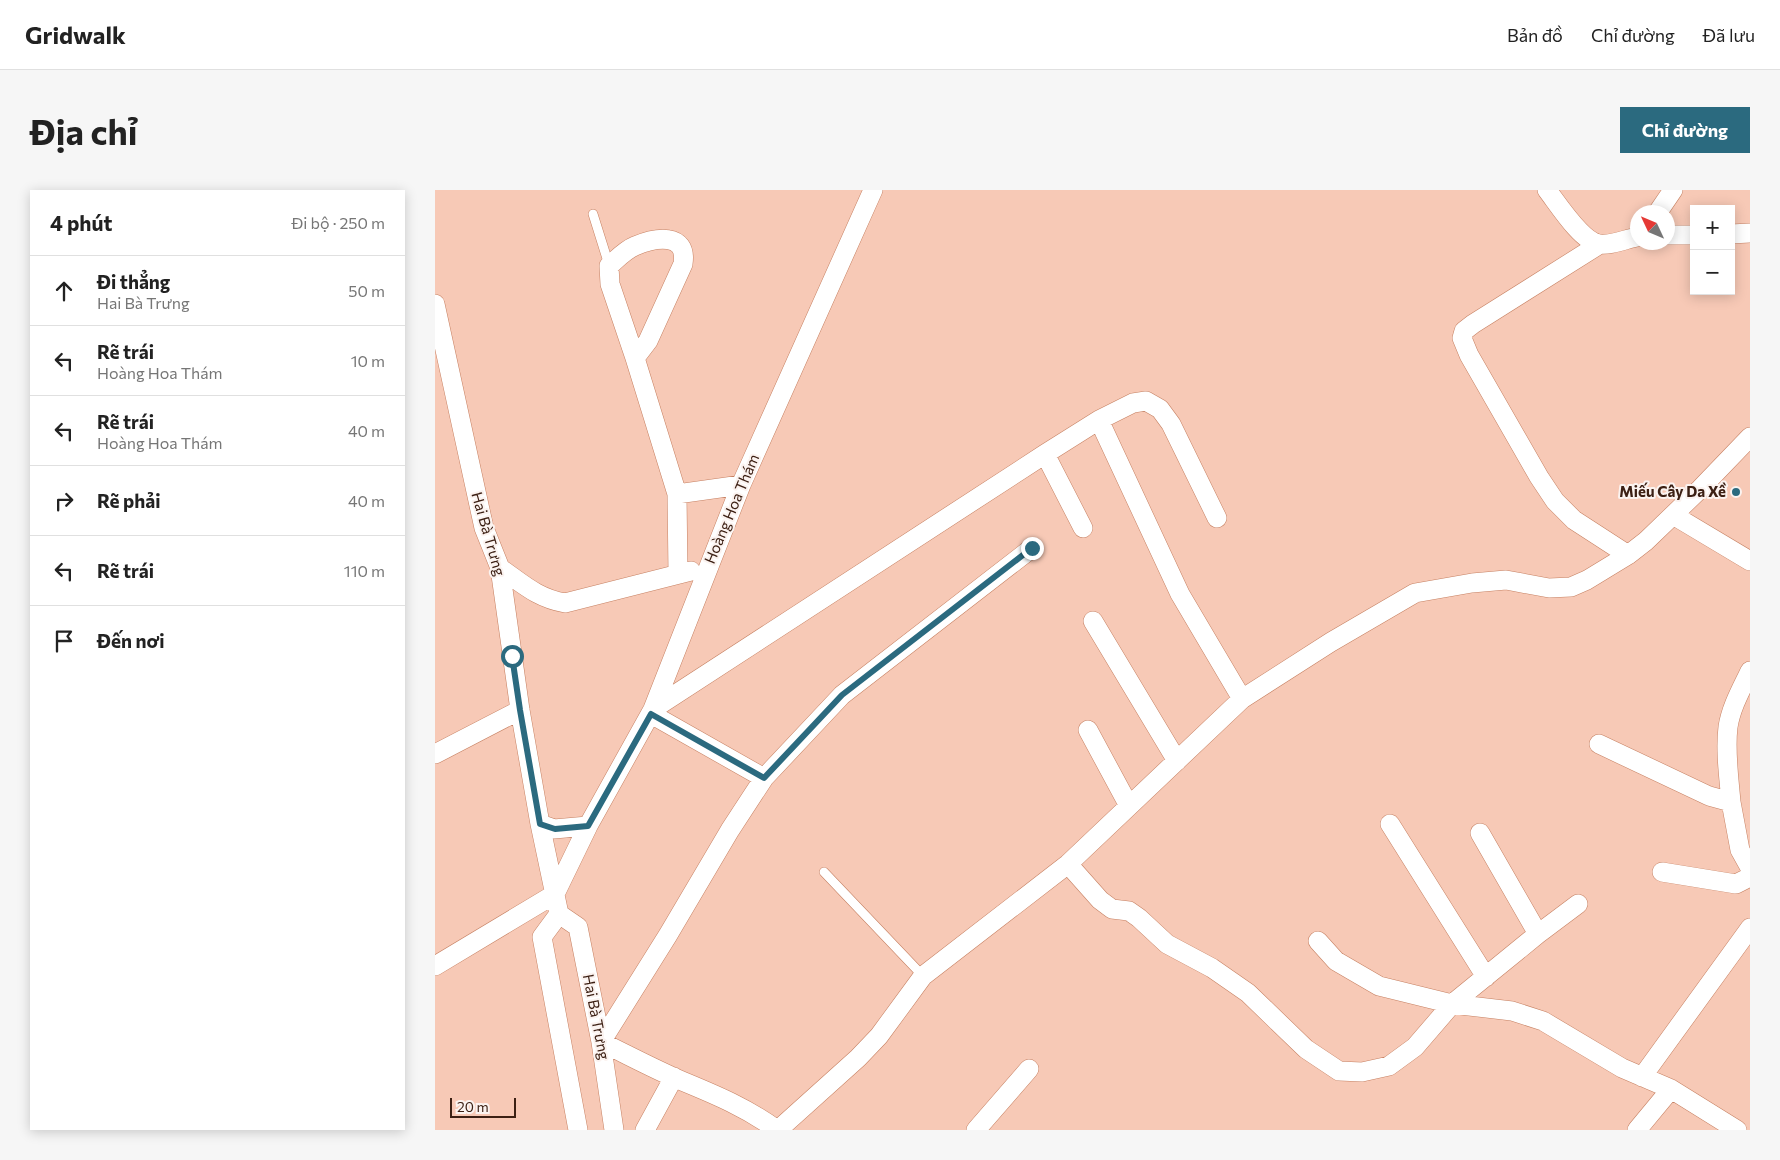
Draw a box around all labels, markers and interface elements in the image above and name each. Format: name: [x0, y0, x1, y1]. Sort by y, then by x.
text: Gridwalk: [25, 20, 126, 49]
text: Bản đồ: [1507, 24, 1563, 46]
text: Chỉ đường: [1591, 24, 1675, 46]
text: Đã lưu: [1703, 24, 1755, 46]
button: Chỉ đường: [1620, 107, 1750, 153]
text: Địa chỉ: [30, 109, 138, 152]
north arrow: [1630, 205, 1675, 250]
map controls: [1690, 205, 1735, 295]
button: +: [1690, 205, 1735, 250]
text: 4 phút: [50, 210, 112, 235]
text: Đi bộ · 250 m: [292, 213, 385, 232]
button: −: [1690, 250, 1735, 295]
text: Đi thẳng: [97, 270, 170, 293]
icon: ahead: [50, 277, 78, 305]
text: 50 m: [348, 281, 385, 300]
text: Hai Bà Trưng: [97, 293, 190, 312]
text: Rẽ trái: [97, 340, 154, 363]
icon: left: [50, 347, 78, 375]
text: 10 m: [351, 351, 385, 370]
text: Hoàng Hoa Thám: [97, 363, 222, 382]
text: Rẽ trái: [97, 410, 154, 433]
icon: left: [50, 417, 78, 445]
text: 40 m: [348, 421, 385, 440]
text: Hoàng Hoa Thám: [97, 433, 222, 452]
street label: Hoàng Hoa Thám: [700, 451, 762, 566]
place label: Miếu Cây Da Xề: [1619, 482, 1727, 500]
marker: Miếu Cây Da Xề: [1730, 486, 1742, 498]
icon: right: [50, 487, 78, 515]
text: Rẽ phải: [97, 489, 161, 512]
street label: Hai Bà Trưng: [468, 490, 510, 578]
text: 40 m: [348, 491, 385, 510]
route end: [1021, 537, 1044, 560]
icon: left: [50, 557, 78, 585]
text: Rẽ trái: [97, 559, 154, 582]
text: 110 m: [344, 561, 385, 580]
icon: arrive: [50, 627, 78, 655]
text: Đến nơi: [97, 629, 165, 652]
route start: [501, 645, 524, 668]
street label: Hai Bà Trưng: [580, 972, 614, 1061]
scale bar: [450, 1095, 516, 1118]
text: 20 m: [457, 1098, 489, 1115]

